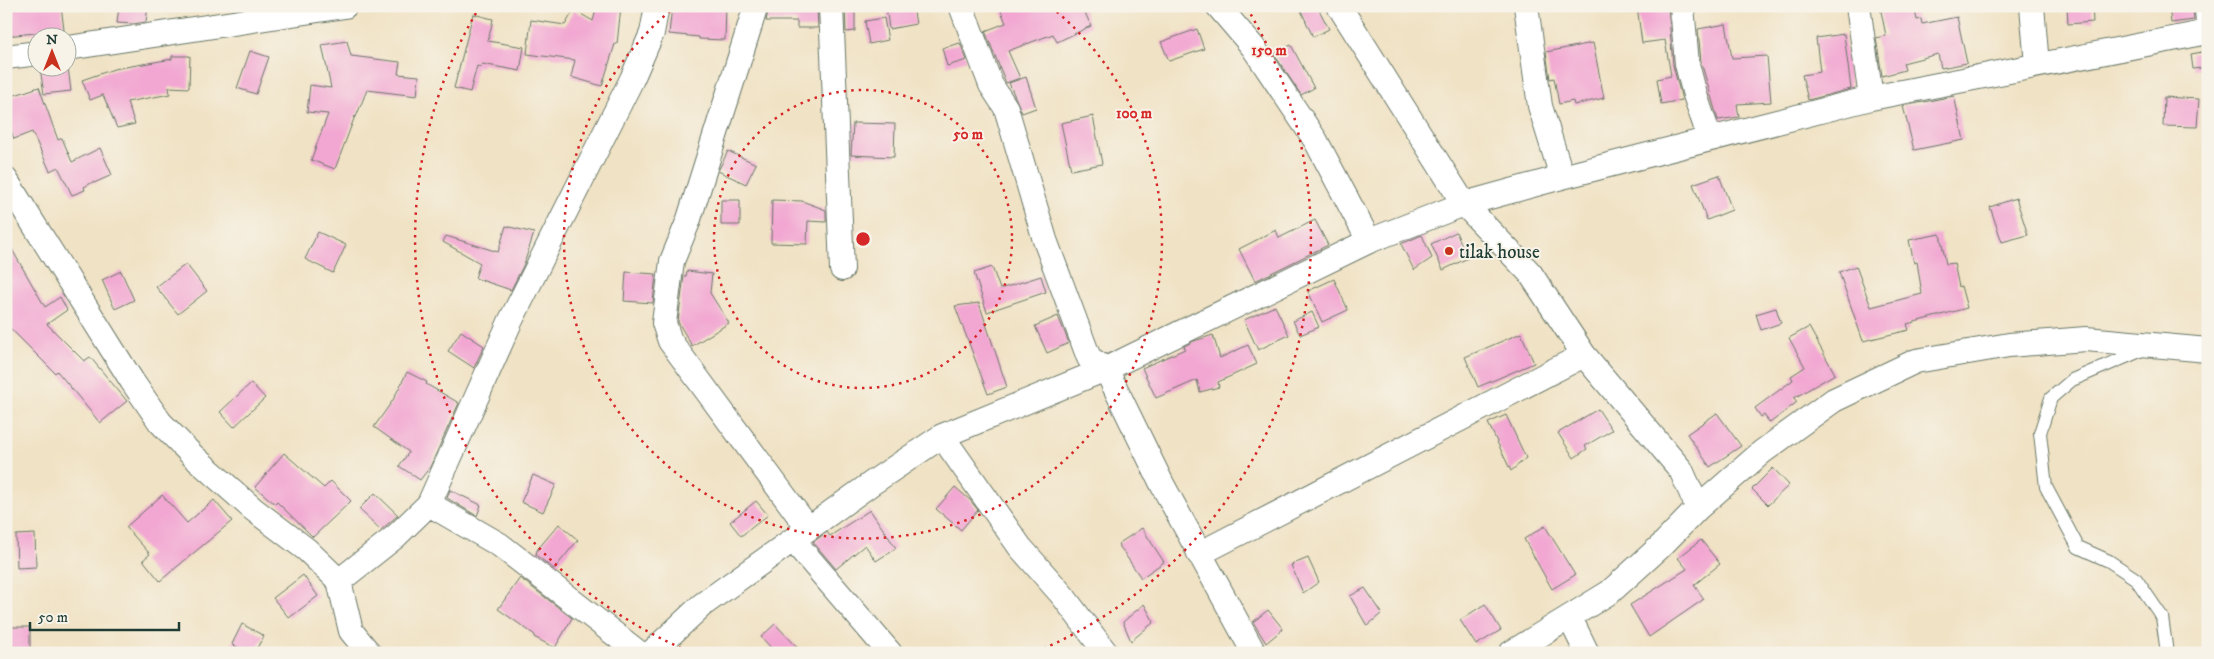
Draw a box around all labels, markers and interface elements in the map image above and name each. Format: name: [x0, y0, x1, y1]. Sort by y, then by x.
north arrow: [28, 28, 78, 78]
text: N: [46, 31, 58, 49]
text: 150 m: [1251, 41, 1287, 60]
text: 100 m: [1116, 104, 1153, 123]
text: 50 m: [952, 125, 984, 144]
centre of rings: [854, 230, 872, 248]
place label: tilak house: [1459, 241, 1540, 264]
marker: tilak house: [1443, 245, 1455, 257]
scale bar: [30, 599, 179, 631]
text: 50 m: [38, 608, 68, 627]

